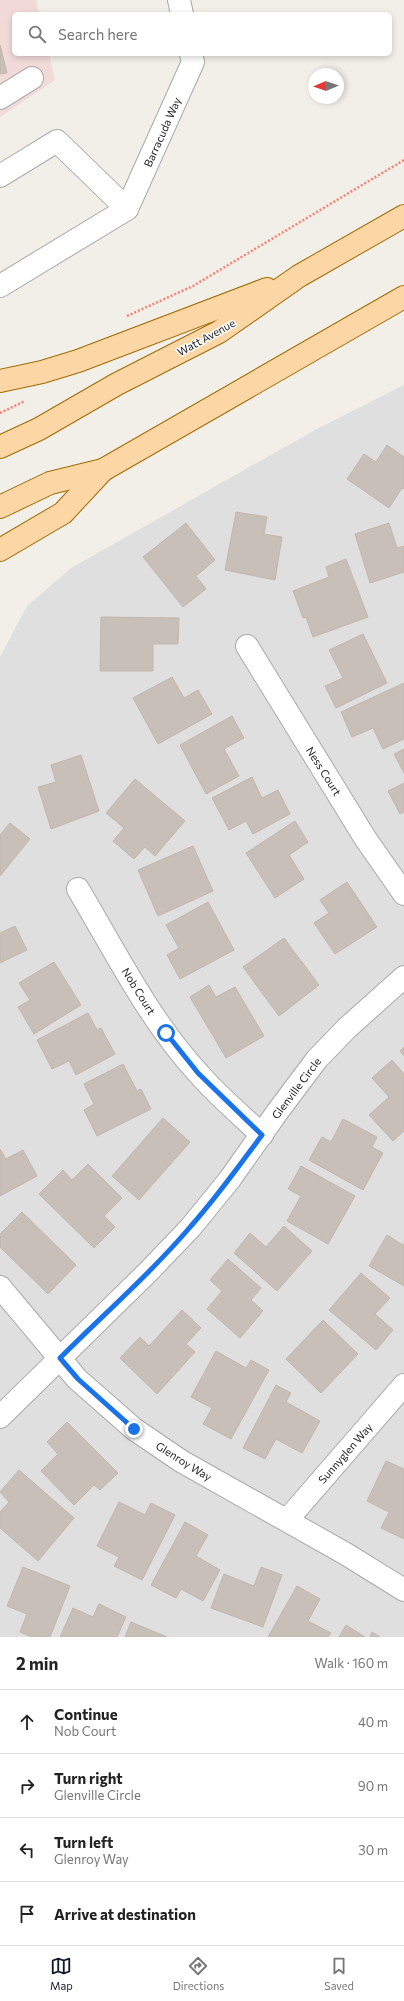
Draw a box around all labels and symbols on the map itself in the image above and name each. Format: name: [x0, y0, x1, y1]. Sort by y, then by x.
north arrow: [308, 68, 344, 104]
street label: Barracuda Way: [141, 95, 183, 169]
street label: Watt Avenue: [175, 316, 237, 358]
street label: Ness Court: [304, 744, 344, 798]
street label: Nob Court: [120, 965, 159, 1017]
route start: [157, 1024, 175, 1042]
street label: Glenville Circle: [269, 1055, 323, 1121]
route end: [125, 1420, 143, 1438]
street label: Sunnyglen Way: [315, 1420, 375, 1486]
street label: Glenroy Way: [154, 1439, 215, 1483]

